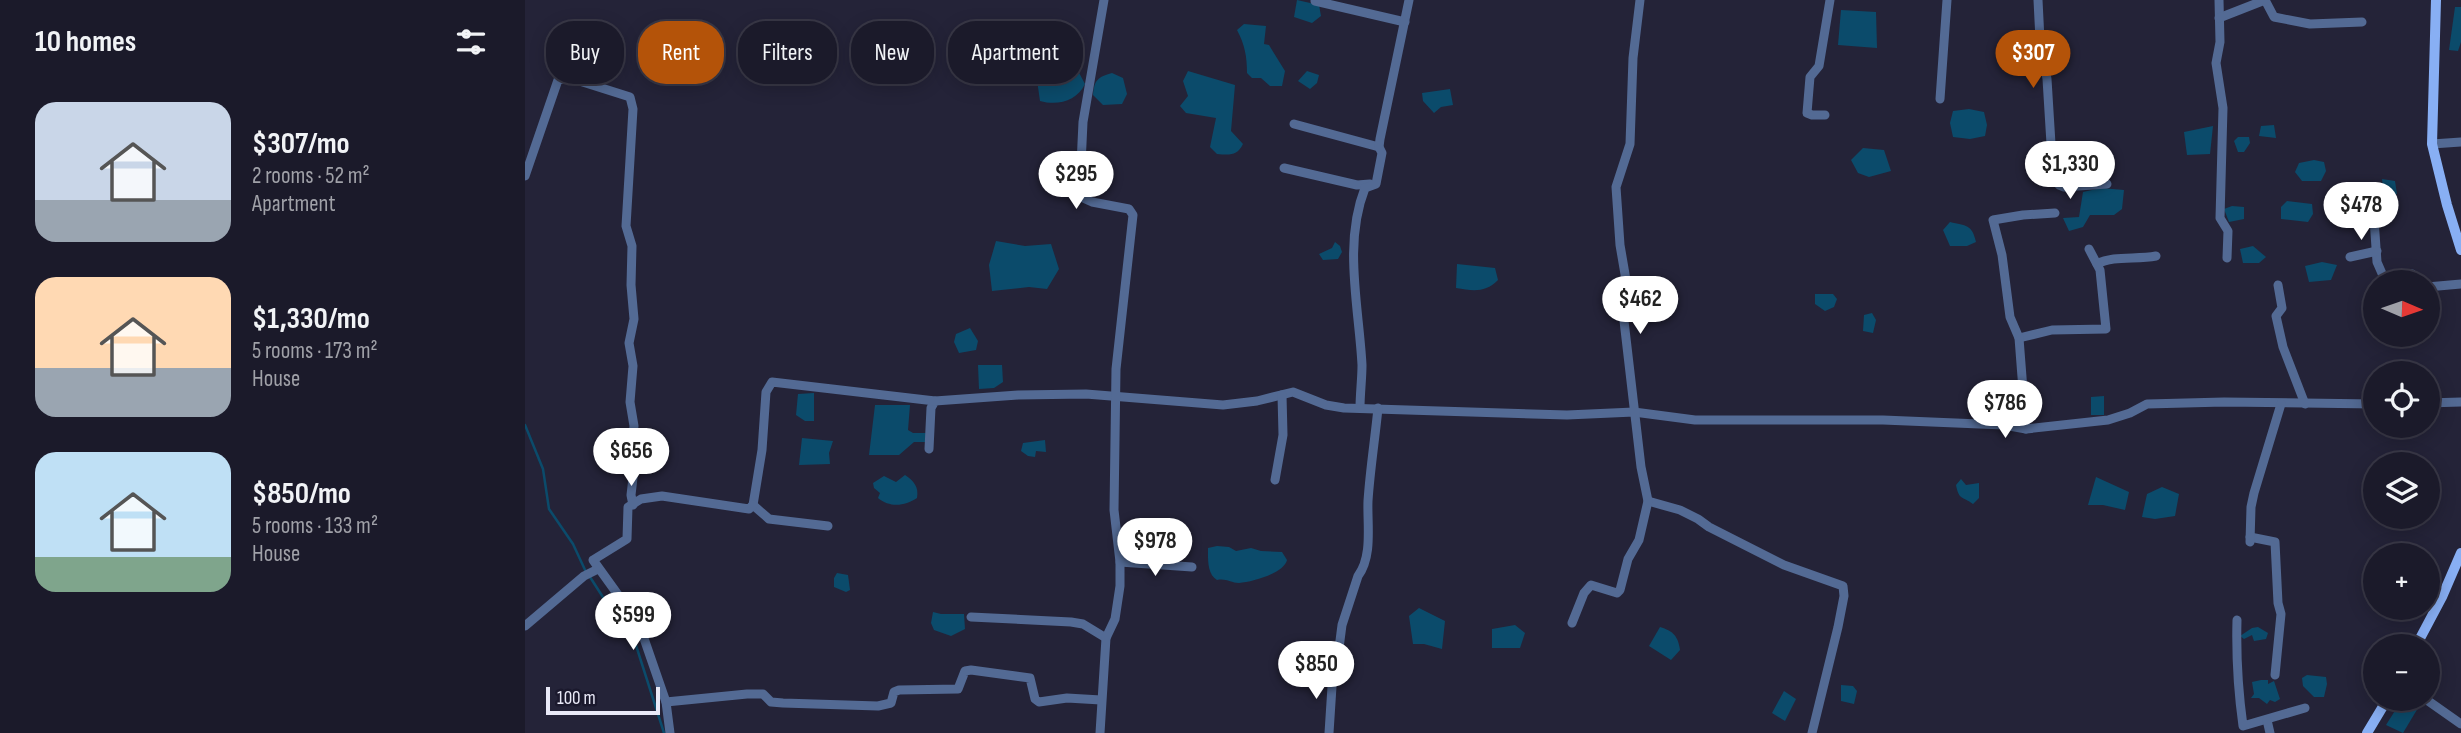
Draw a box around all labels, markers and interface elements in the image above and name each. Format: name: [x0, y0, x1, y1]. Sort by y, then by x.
chip: Buy: [546, 21, 624, 84]
chip: Rent: [638, 21, 724, 84]
chip: Filters: [738, 21, 837, 84]
chip: New: [851, 21, 934, 84]
chip: Apartment: [948, 21, 1083, 84]
icon: filters: [452, 23, 490, 61]
text: 10 homes: [35, 24, 136, 60]
pin: $307: [1992, 31, 2074, 90]
text: $307: [2011, 39, 2055, 67]
text: $307/mo: [252, 126, 350, 162]
icon: home: [91, 130, 175, 214]
pin: $1,330: [2013, 142, 2127, 201]
text: $1,330: [2041, 150, 2099, 178]
pin: $295: [1035, 152, 1117, 211]
text: $295: [1055, 160, 1097, 188]
text: 2 rooms · 52 m²: [252, 162, 370, 190]
pin: $478: [2320, 182, 2402, 242]
text: Apartment: [252, 190, 336, 218]
text: $478: [2340, 191, 2382, 219]
north arrow: [2363, 270, 2439, 346]
map controls: [2363, 270, 2440, 711]
pin: $462: [1599, 276, 1681, 336]
text: $462: [1618, 285, 1662, 313]
text: $1,330/mo: [252, 301, 370, 337]
icon: home: [91, 305, 175, 389]
text: 5 rooms · 173 m²: [252, 337, 378, 365]
button: locate: [2363, 361, 2440, 438]
text: House: [252, 365, 300, 393]
pin: $786: [1964, 380, 2046, 440]
text: $786: [1983, 389, 2027, 417]
pin: $656: [590, 428, 672, 488]
text: $656: [609, 437, 653, 465]
button: layers: [2363, 452, 2440, 529]
text: $850/mo: [252, 476, 351, 512]
icon: home: [91, 480, 175, 564]
text: 5 rooms · 133 m²: [252, 512, 378, 540]
pin: $978: [1114, 518, 1196, 578]
text: $978: [1133, 527, 1177, 555]
text: House: [252, 540, 300, 568]
button: +: [2363, 543, 2440, 620]
pin: $599: [592, 592, 674, 652]
text: $599: [611, 601, 655, 629]
button: −: [2363, 634, 2440, 711]
pin: $850: [1275, 642, 1357, 701]
text: $850: [1294, 650, 1338, 678]
scale bar: [546, 684, 660, 716]
text: 100 m: [557, 687, 596, 710]

